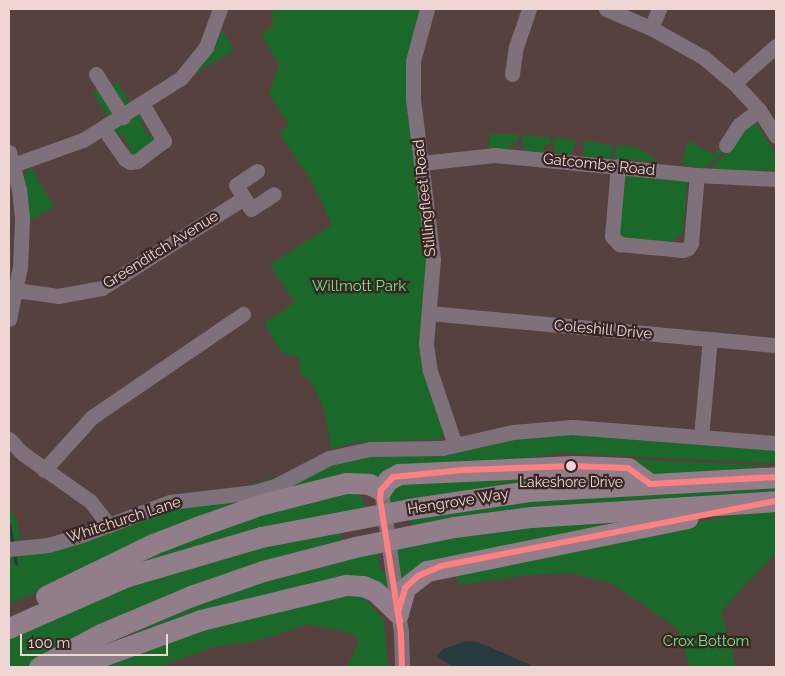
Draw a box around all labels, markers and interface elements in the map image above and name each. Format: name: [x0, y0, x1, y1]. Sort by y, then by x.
street label: Stillingfleet Road: [410, 138, 440, 258]
street label: Gatcombe Road: [542, 150, 656, 180]
street label: Greenditch Avenue: [100, 207, 222, 293]
park label: Willmott Park: [312, 278, 406, 296]
street label: Coleshill Drive: [553, 317, 653, 343]
marker: Lakeshore Drive: [566, 461, 576, 471]
place label: Lakeshore Drive: [519, 474, 623, 490]
street label: Hengrove Way: [406, 485, 510, 519]
street label: Whitchurch Lane: [65, 493, 183, 547]
scale bar: [22, 624, 170, 656]
park label: Crox Bottom: [663, 633, 749, 651]
text: 100 m: [28, 634, 70, 652]

